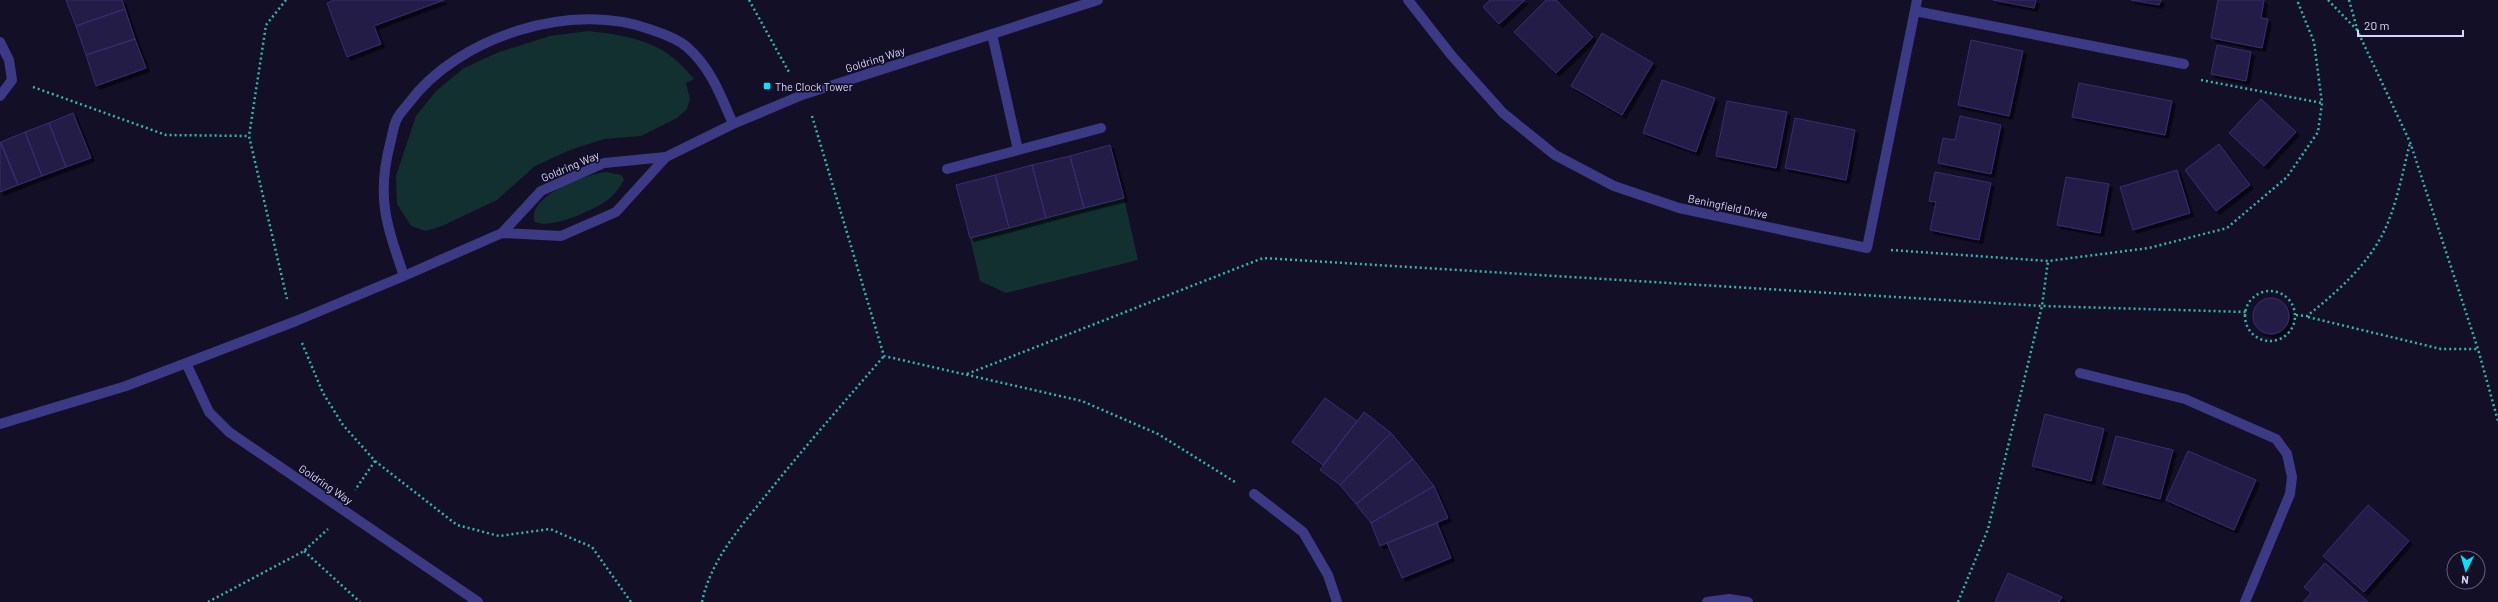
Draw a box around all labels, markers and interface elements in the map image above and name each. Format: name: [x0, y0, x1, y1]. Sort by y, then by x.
scale bar: [2358, 12, 2463, 38]
text: 20 m: [2364, 18, 2390, 32]
street label: Goldring Way: [844, 43, 906, 75]
place label: The Clock Tower: [775, 80, 853, 93]
marker: The Clock Tower: [762, 81, 772, 91]
street label: Goldring Way: [539, 148, 601, 184]
street label: Beningfield Drive: [1687, 191, 1769, 221]
street label: Goldring Way: [297, 461, 355, 507]
north arrow: [2446, 550, 2486, 590]
text: N: [2461, 574, 2469, 587]

